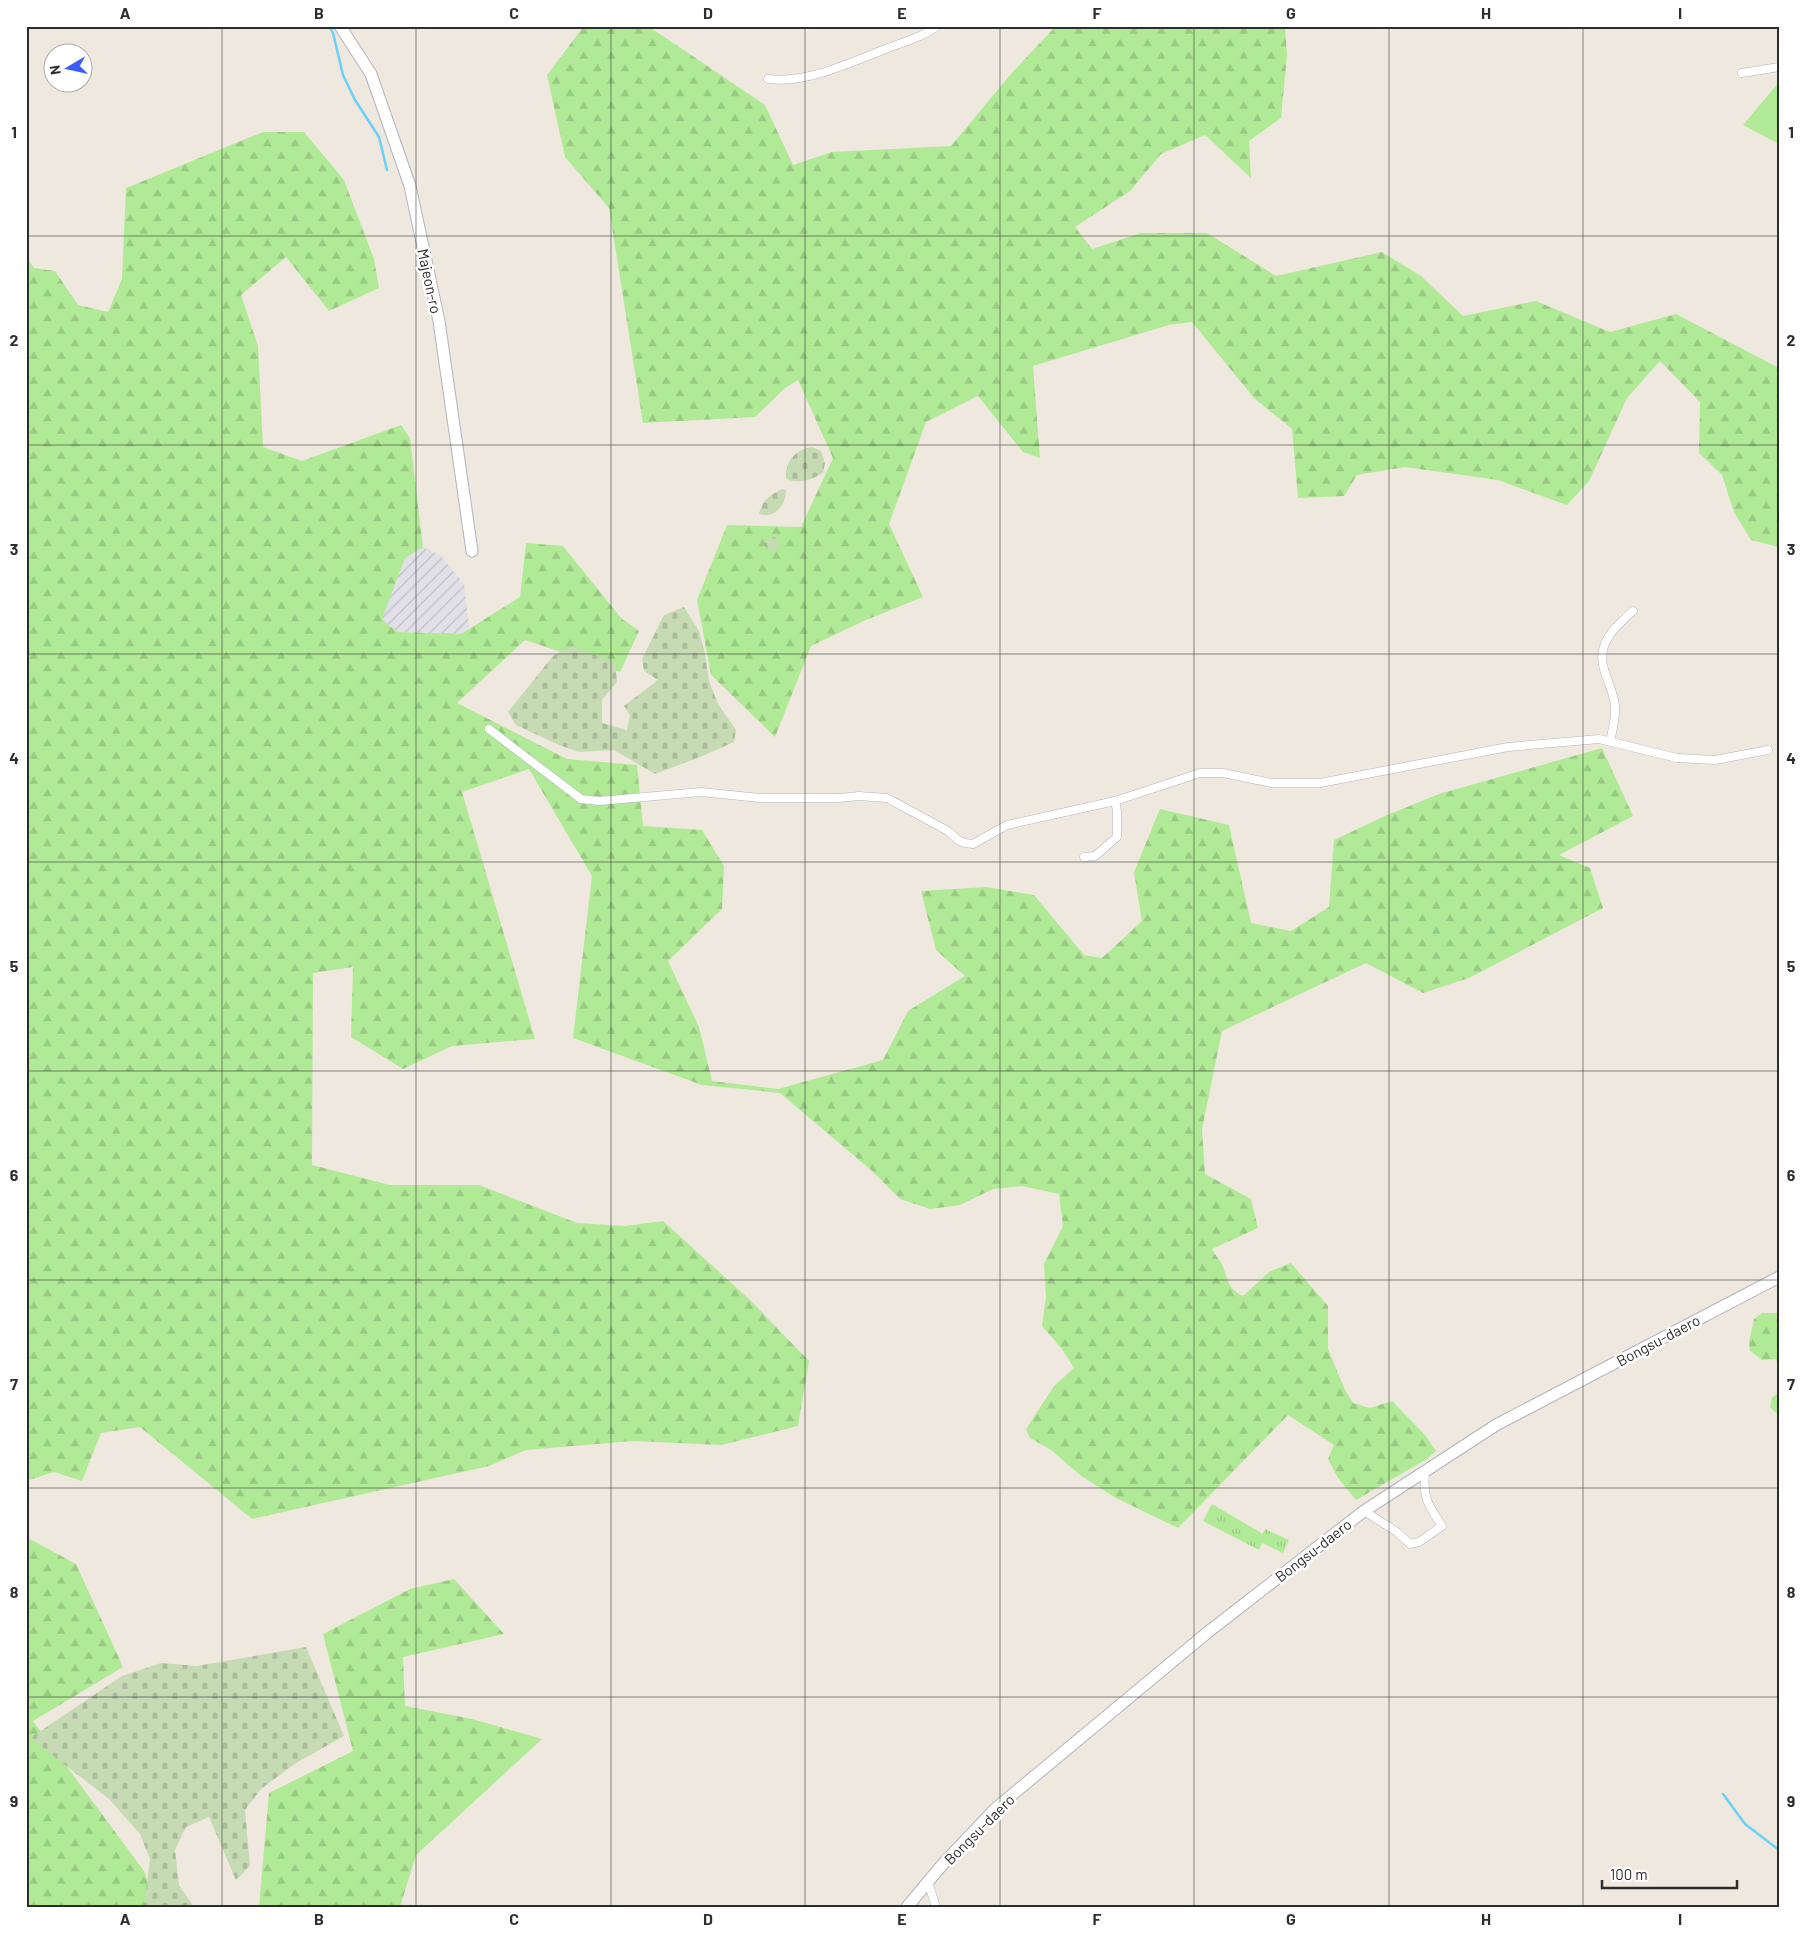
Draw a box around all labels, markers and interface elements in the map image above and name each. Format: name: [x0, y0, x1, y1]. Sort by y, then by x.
text: A: [120, 3, 131, 22]
text: B: [314, 3, 324, 22]
text: C: [509, 3, 519, 22]
text: D: [703, 3, 713, 22]
text: E: [897, 3, 907, 22]
text: F: [1093, 3, 1102, 22]
text: G: [1286, 3, 1296, 22]
text: H: [1481, 3, 1491, 22]
text: I: [1678, 3, 1682, 22]
north arrow: [42, 42, 92, 92]
text: N: [46, 64, 64, 76]
text: 1: [11, 122, 17, 141]
text: 1: [1788, 122, 1794, 141]
street label: Majeon-ro: [414, 247, 446, 315]
text: 2: [10, 330, 19, 349]
text: 2: [1787, 330, 1796, 349]
text: 3: [10, 539, 18, 558]
text: 3: [1787, 539, 1795, 558]
text: 4: [9, 748, 19, 767]
text: 4: [1786, 748, 1796, 767]
text: 5: [10, 956, 19, 975]
text: 5: [1787, 956, 1796, 975]
text: 6: [10, 1165, 19, 1184]
text: 6: [1787, 1165, 1796, 1184]
street label: Bongsu-daero: [1613, 1310, 1703, 1370]
text: 7: [10, 1374, 18, 1393]
text: 7: [1787, 1374, 1795, 1393]
street label: Bongsu-daero: [1271, 1515, 1355, 1585]
text: 8: [10, 1582, 19, 1601]
text: 8: [1787, 1582, 1796, 1601]
street label: Bongsu-daero: [940, 1790, 1018, 1868]
text: 9: [10, 1791, 18, 1810]
text: 9: [1787, 1791, 1795, 1810]
scale bar: [1602, 1858, 1738, 1890]
text: 100 m: [1610, 1865, 1648, 1883]
text: A: [120, 1909, 131, 1928]
text: B: [314, 1909, 324, 1928]
text: C: [509, 1909, 519, 1928]
text: D: [703, 1909, 713, 1928]
text: E: [897, 1909, 907, 1928]
text: F: [1093, 1909, 1102, 1928]
text: G: [1286, 1909, 1296, 1928]
text: H: [1481, 1909, 1491, 1928]
text: I: [1678, 1909, 1682, 1928]

